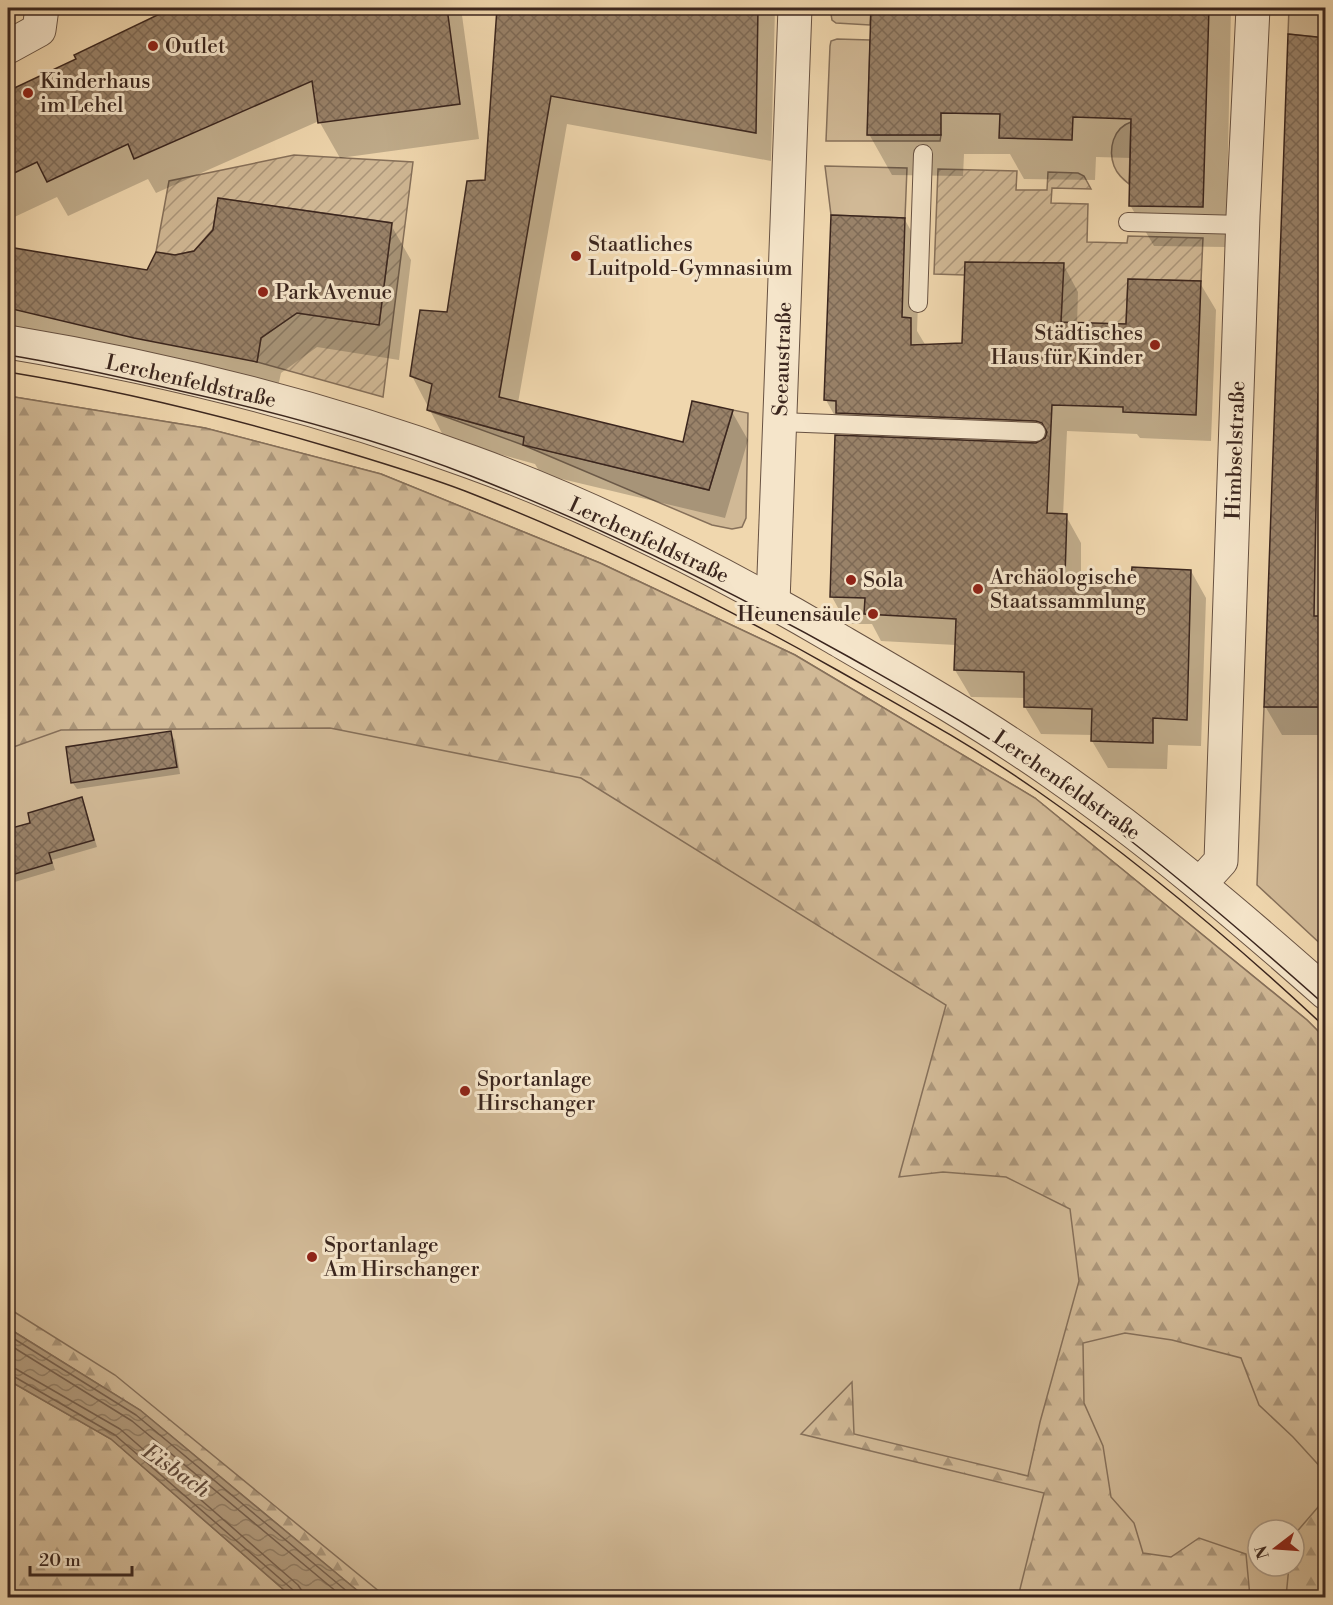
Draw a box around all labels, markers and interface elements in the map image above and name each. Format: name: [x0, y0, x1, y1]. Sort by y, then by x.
place label: Outlet: [165, 34, 226, 60]
marker: Outlet: [146, 39, 160, 53]
place label: Kinderhaus im Lehel: [40, 69, 150, 119]
marker: Kinderhaus im Lehel: [21, 86, 35, 100]
place label: Staatliches Luitpold-Gymnasium: [588, 232, 793, 282]
marker: Staatliches Luitpold-Gymnasium: [569, 249, 583, 263]
place label: Park Avenue: [275, 280, 392, 306]
marker: Park Avenue: [256, 285, 270, 299]
street label: Seeaustraße: [768, 301, 798, 417]
place label: Städtisches Haus für Kinder: [991, 321, 1143, 371]
marker: Städtisches Haus für Kinder: [1148, 338, 1162, 352]
street label: Lerchenfeldstraße: [103, 350, 279, 414]
street label: Himbselstraße: [1221, 380, 1251, 520]
street label: Lerchenfeldstraße: [564, 492, 733, 589]
place label: Archäologische Staatssammlung: [989, 565, 1146, 615]
place label: Sola: [863, 568, 904, 594]
marker: Sola: [844, 573, 858, 587]
marker: Archäologische Staatssammlung: [971, 582, 985, 596]
place label: Heunensäule: [737, 602, 861, 628]
marker: Heunensäule: [866, 607, 880, 621]
street label: Lerchenfeldstraße: [988, 725, 1145, 846]
place label: Sportanlage Hirschanger: [477, 1067, 595, 1117]
marker: Sportanlage Hirschanger: [458, 1084, 472, 1098]
place label: Sportanlage Am Hirschanger: [323, 1233, 480, 1283]
marker: Sportanlage Am Hirschanger: [305, 1250, 319, 1264]
water label: Eisbach: [137, 1438, 215, 1504]
north arrow: [1246, 1518, 1306, 1578]
scale bar: [30, 1539, 132, 1577]
text: N: [1251, 1543, 1274, 1561]
text: 20 m: [39, 1549, 81, 1572]

